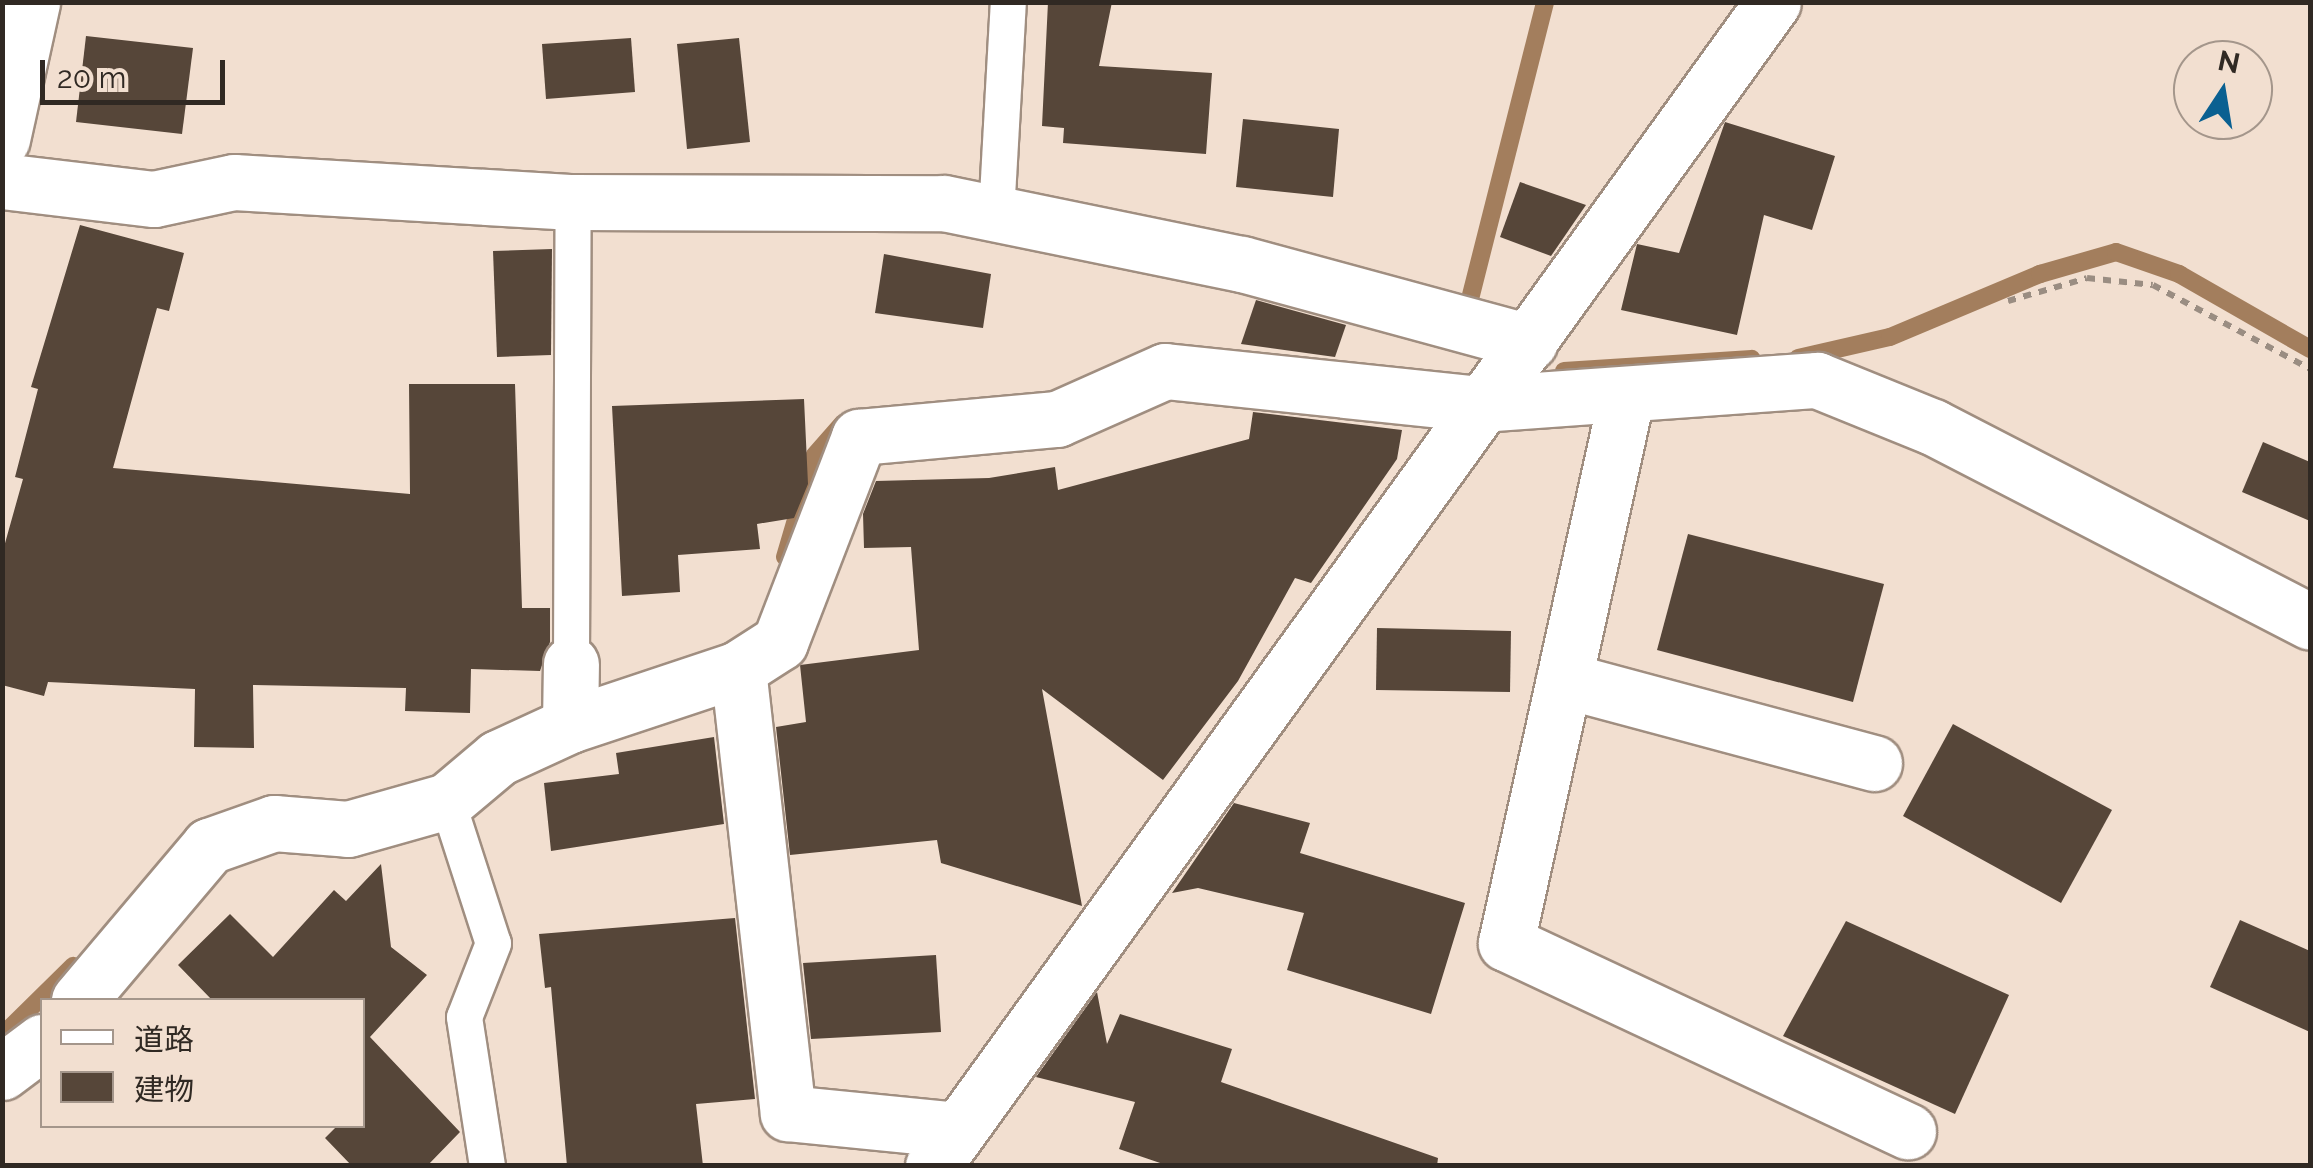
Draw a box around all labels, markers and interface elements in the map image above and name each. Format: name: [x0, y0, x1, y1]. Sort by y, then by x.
scale bar: [45, 40, 230, 102]
north arrow: [2173, 40, 2273, 140]
text: N: [2215, 44, 2243, 80]
text: 20 m: [57, 60, 126, 95]
legend: [40, 998, 365, 1128]
text: 道路: [134, 1022, 194, 1057]
text: 建物: [134, 1072, 194, 1107]

